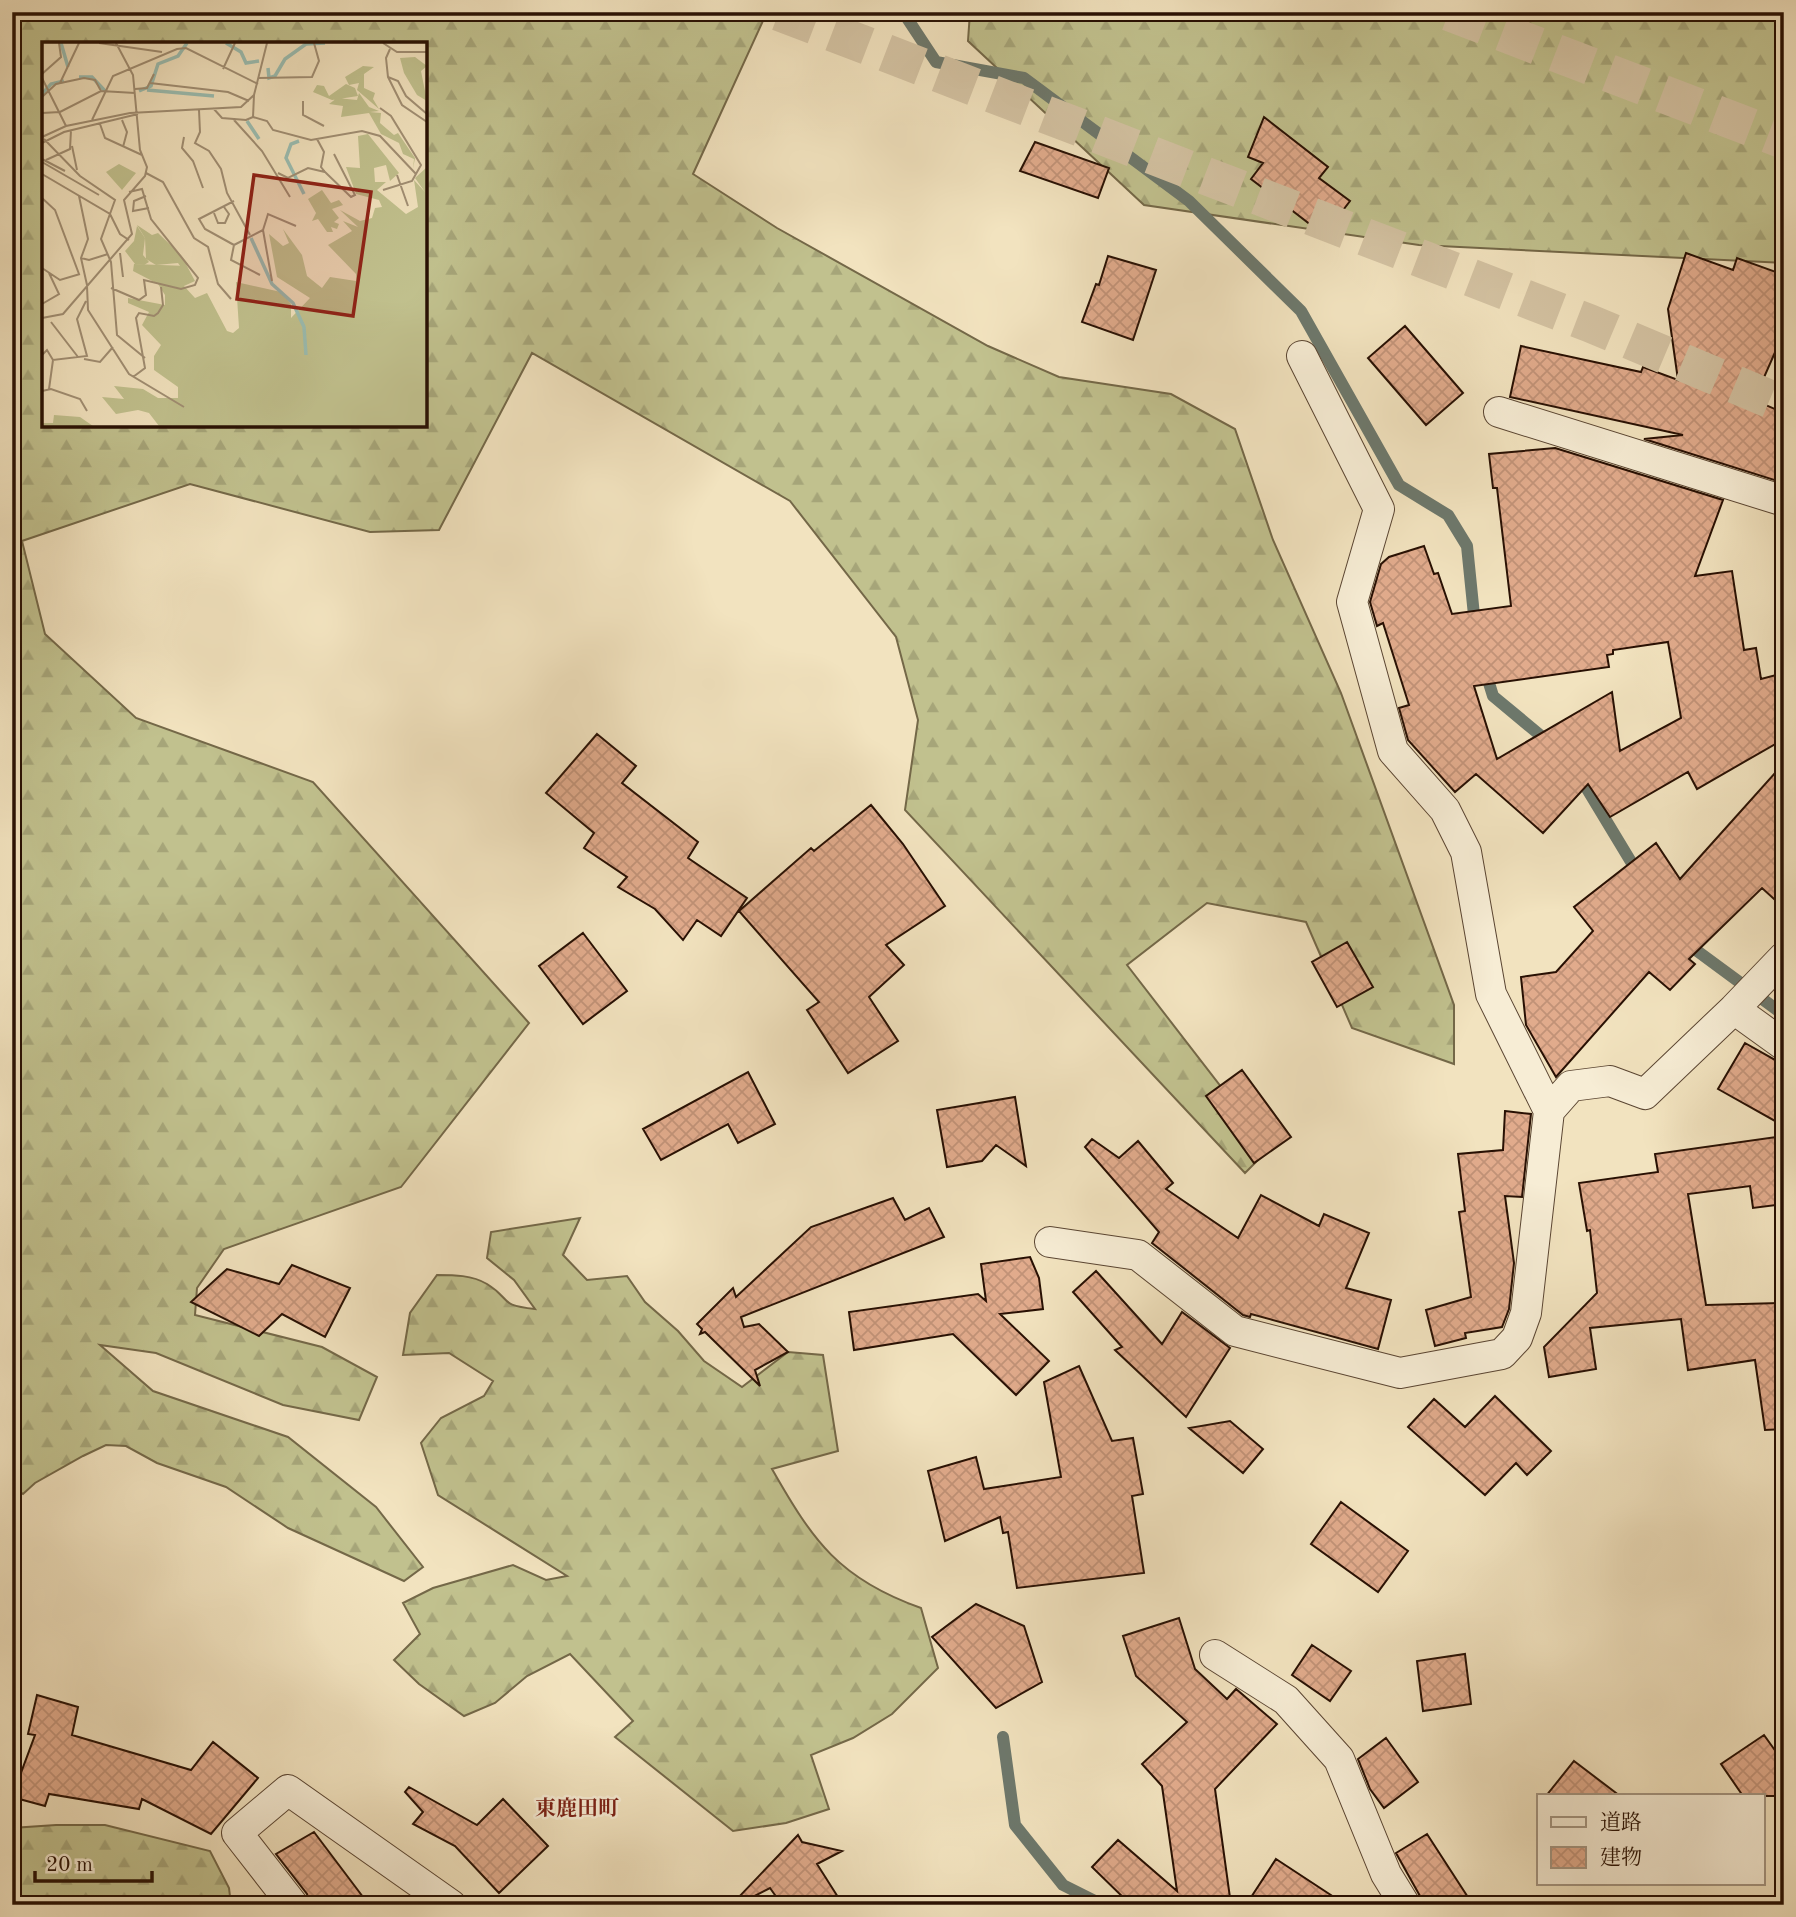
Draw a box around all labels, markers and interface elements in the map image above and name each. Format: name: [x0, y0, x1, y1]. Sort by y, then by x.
inset map: [42, 42, 427, 427]
legend: [1537, 1794, 1764, 1885]
district label: 東鹿田町: [535, 1797, 619, 1820]
text: 道路: [1600, 1811, 1642, 1834]
scale bar: [35, 1840, 152, 1884]
text: 建物: [1600, 1846, 1642, 1869]
text: 20 m: [46, 1855, 93, 1876]

